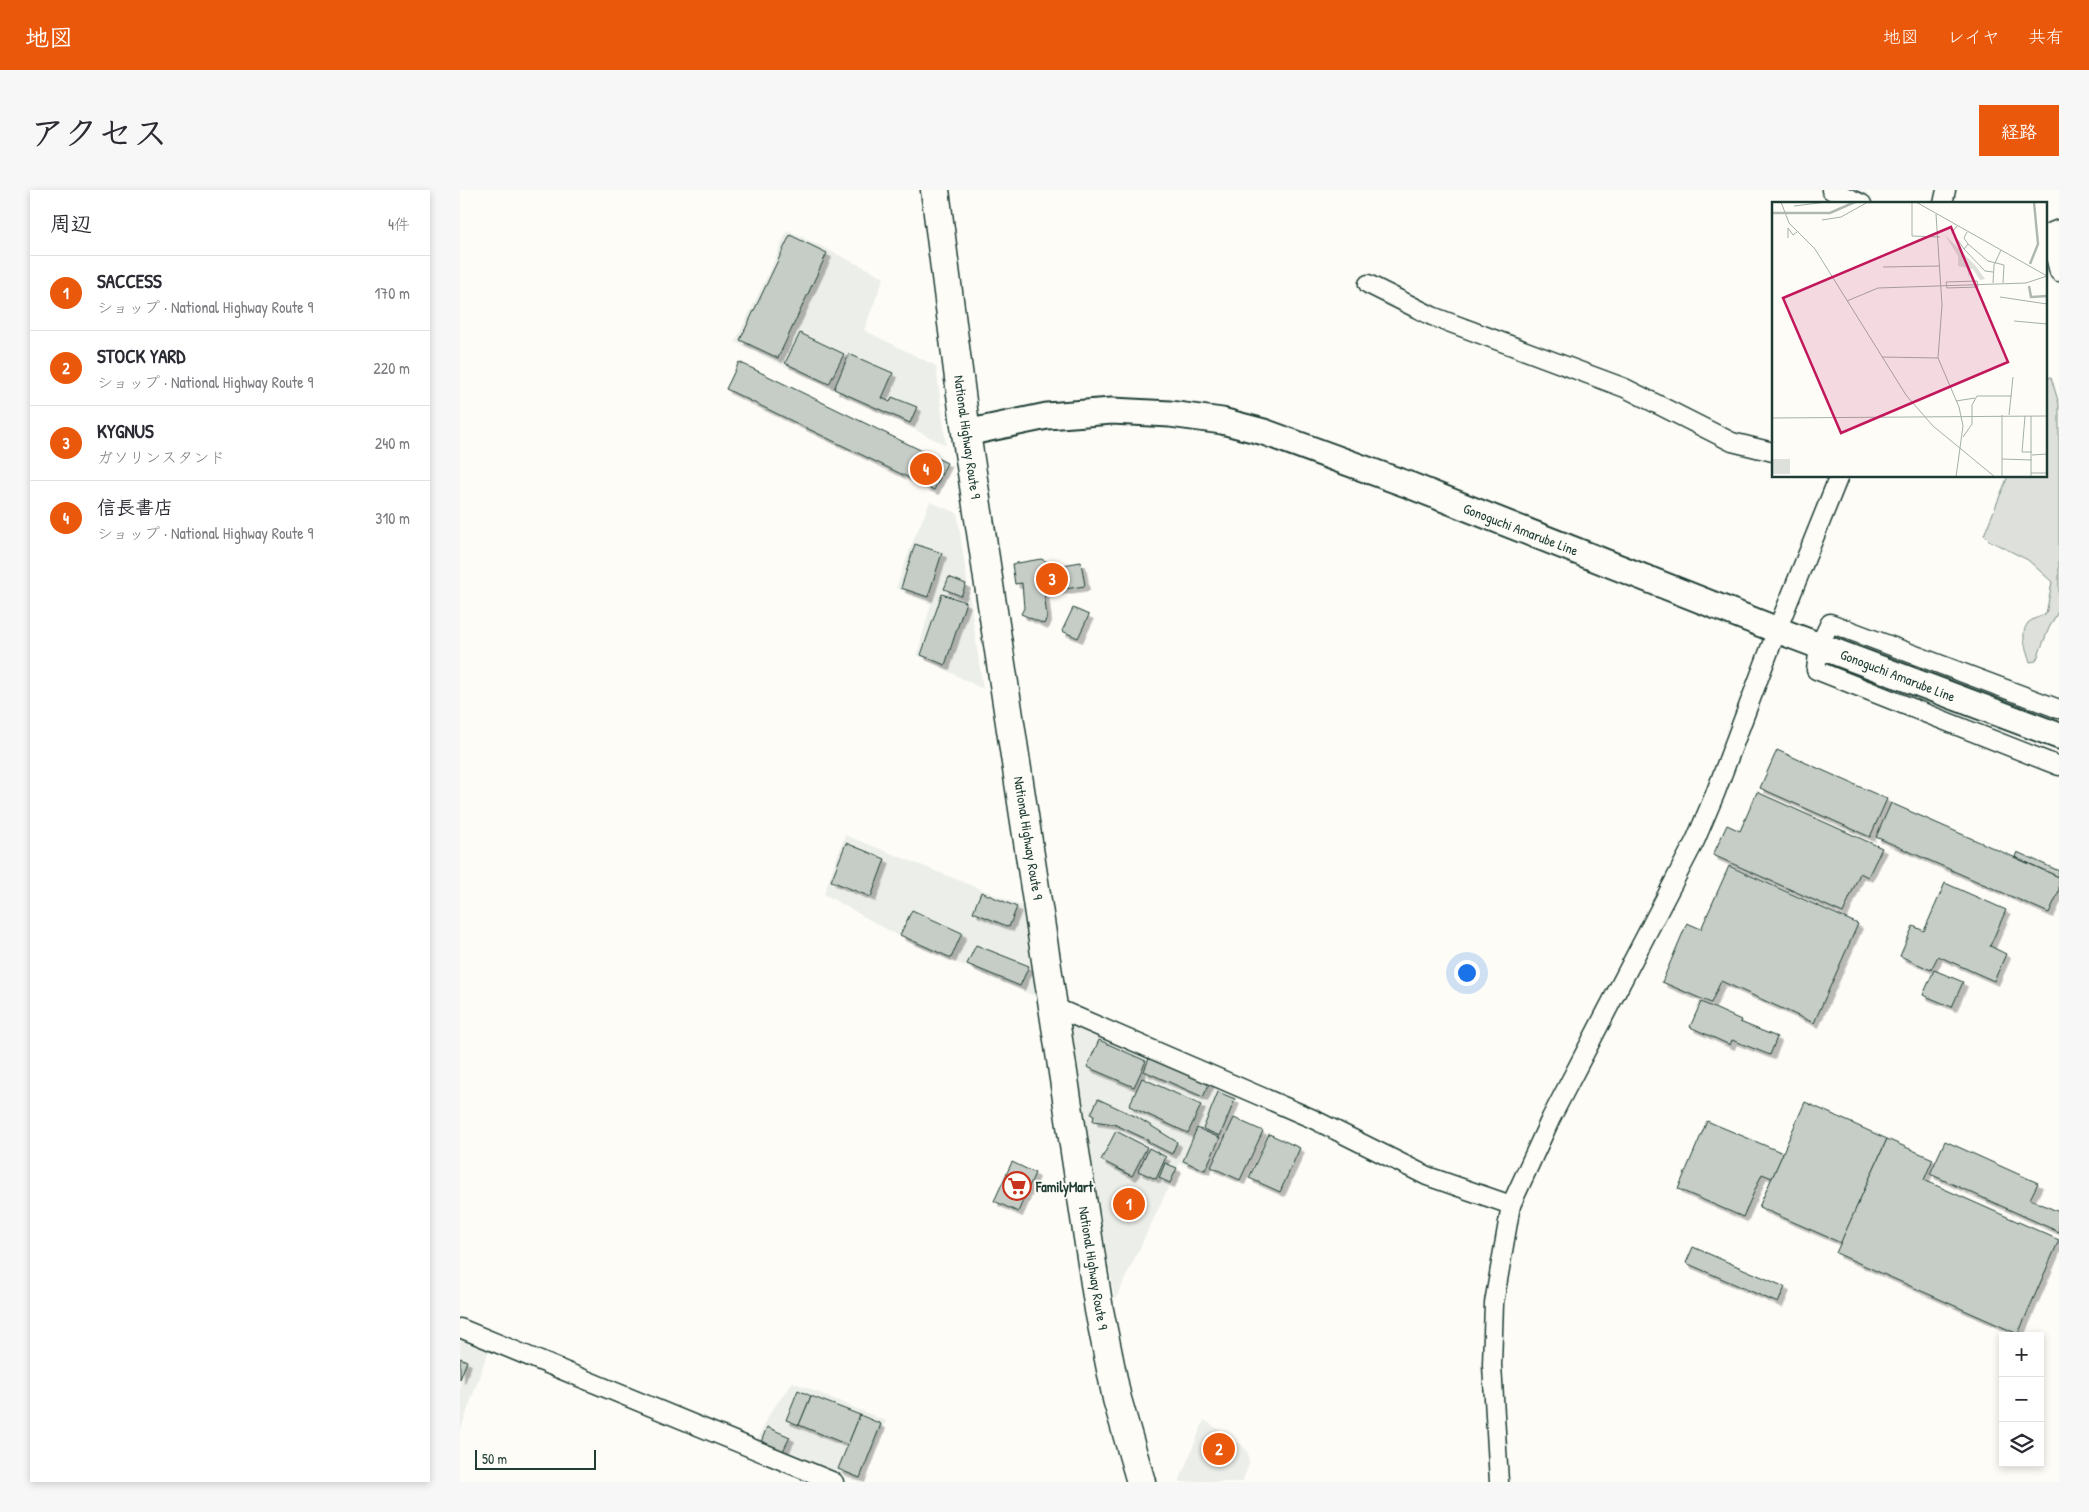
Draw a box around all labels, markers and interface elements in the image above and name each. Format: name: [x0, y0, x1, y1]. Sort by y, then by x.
text: 地図: [25, 21, 73, 53]
text: 地図: [1883, 24, 1919, 49]
text: レイヤ: [1947, 24, 2000, 49]
text: 共有: [2028, 24, 2064, 49]
button: 経路: [1979, 105, 2059, 156]
text: アクセス: [30, 109, 168, 156]
inset map: [1772, 202, 2046, 478]
text: 周辺: [50, 209, 92, 238]
text: 4件: [388, 213, 410, 235]
text: SACCESS: [97, 268, 162, 294]
text: 1: [63, 282, 69, 304]
text: 170 m: [375, 282, 410, 304]
text: ショップ · National Highway Route 9: [97, 296, 313, 318]
text: STOCK YARD: [97, 343, 185, 369]
text: 2: [62, 357, 70, 379]
text: 220 m: [373, 357, 410, 379]
text: ショップ · National Highway Route 9: [97, 371, 313, 393]
street label: National Highway Route 9: [949, 374, 986, 500]
text: KYGNUS: [97, 418, 154, 444]
text: 3: [62, 432, 70, 454]
text: 240 m: [375, 432, 410, 454]
text: ガソリンスタンド: [97, 446, 225, 468]
pin: 4: [910, 450, 942, 488]
text: 信長書店: [97, 494, 173, 520]
street label: Gonoguchi Amarube Line: [1461, 498, 1581, 561]
text: 4: [63, 507, 69, 529]
text: 310 m: [375, 507, 410, 529]
text: ショップ · National Highway Route 9: [97, 522, 313, 544]
pin: 3: [1036, 560, 1068, 598]
street label: Gonoguchi Amarube Line: [1838, 644, 1958, 707]
street label: National Highway Route 9: [1009, 775, 1048, 901]
your location: [1454, 960, 1480, 986]
supermarket icon: FamilyMart: [1002, 1171, 1032, 1201]
place label: FamilyMart: [1035, 1177, 1094, 1198]
pin: 1: [1113, 1185, 1145, 1223]
street label: National Highway Route 9: [1074, 1205, 1113, 1331]
map controls: [1999, 1332, 2044, 1467]
button: +: [1999, 1332, 2044, 1377]
button: −: [1999, 1377, 2044, 1422]
button: layers: [1999, 1422, 2044, 1467]
pin: 2: [1203, 1430, 1235, 1468]
scale bar: [475, 1447, 596, 1470]
text: 50 m: [482, 1449, 507, 1468]

